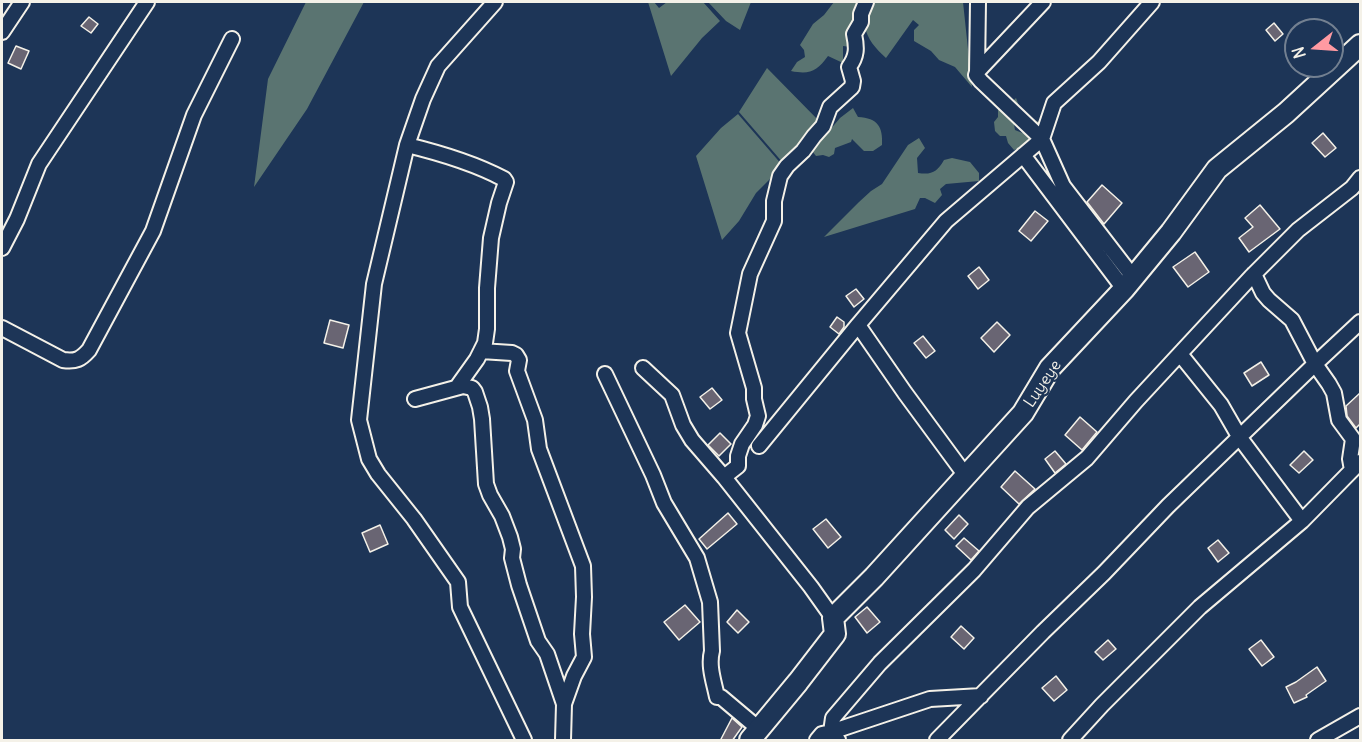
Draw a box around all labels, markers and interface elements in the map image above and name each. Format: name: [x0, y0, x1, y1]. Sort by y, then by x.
north arrow: [1284, 18, 1344, 78]
text: N: [1288, 44, 1310, 61]
street label: Luyeye: [1020, 357, 1066, 411]

